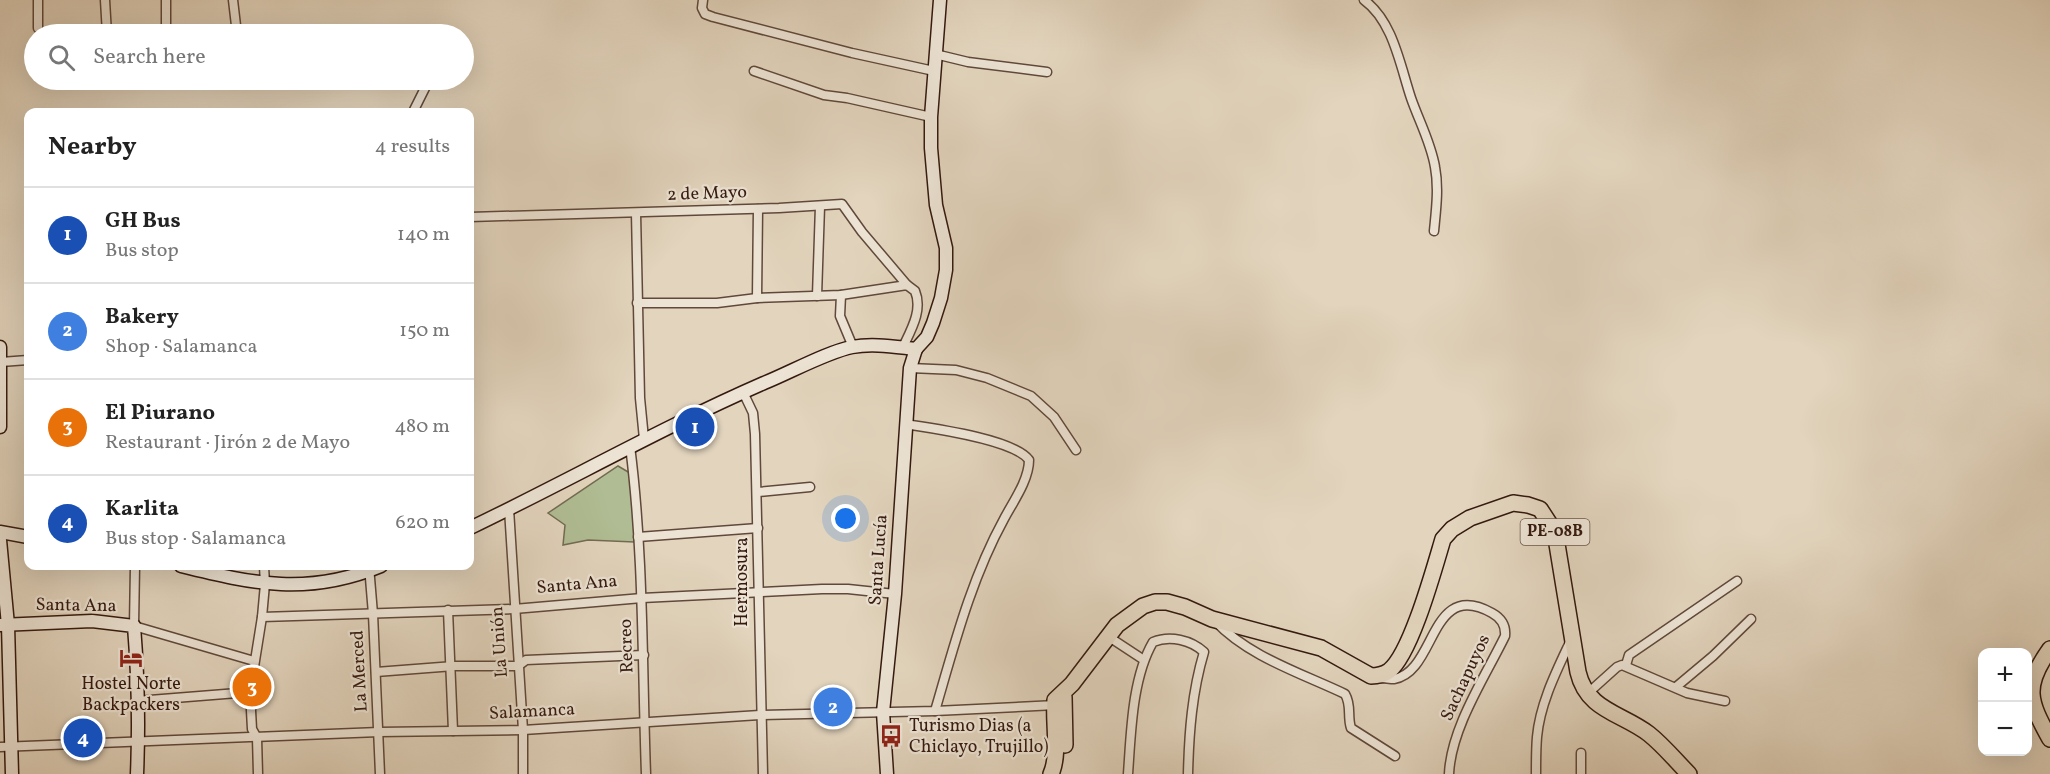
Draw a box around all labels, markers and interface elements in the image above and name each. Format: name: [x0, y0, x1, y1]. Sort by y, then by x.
search box: [24, 24, 474, 90]
icon: search: [45, 41, 78, 74]
text: Search here: [93, 42, 206, 73]
text: Nearby: [48, 129, 137, 165]
text: 4 results: [375, 133, 450, 161]
street label: 2 de Mayo: [667, 180, 747, 208]
text: GH Bus: [105, 206, 181, 237]
text: 1: [63, 221, 72, 249]
text: 140 m: [397, 221, 450, 249]
text: Bus stop: [105, 237, 179, 265]
text: Bakery: [105, 302, 179, 333]
text: 2: [62, 317, 73, 345]
text: 150 m: [399, 317, 450, 345]
text: Shop · Salamanca: [105, 333, 257, 361]
text: El Piurano: [105, 398, 215, 429]
pin: 1: [676, 404, 714, 450]
text: 3: [62, 413, 73, 441]
text: 480 m: [395, 413, 450, 441]
text: Restaurant · Jirón 2 de Mayo: [105, 429, 350, 457]
text: Karlita: [105, 494, 179, 525]
your location: [831, 504, 860, 533]
text: 4: [61, 509, 74, 537]
text: 620 m: [396, 509, 450, 537]
street label: Santa Lucía: [863, 514, 895, 606]
road number: PE-08B: [1520, 519, 1590, 545]
text: Bus stop · Salamanca: [105, 525, 286, 553]
street label: Hermosura: [730, 537, 755, 627]
street label: Santa Ana: [536, 569, 618, 601]
street label: Santa Ana: [35, 593, 117, 619]
street label: La Unión: [485, 605, 515, 678]
street label: Recreo: [614, 618, 640, 674]
street label: La Merced: [345, 629, 375, 713]
street label: Sachapuyos: [1435, 631, 1497, 725]
hotel icon: Hostel Norte Backpackers: [118, 645, 144, 671]
map controls: [1978, 648, 2032, 756]
button: +: [1978, 648, 2032, 702]
pin: 3: [232, 664, 272, 710]
place label: Hostel Norte Backpackers: [81, 672, 181, 718]
pin: 2: [814, 684, 852, 730]
street label: Salamanca: [488, 697, 576, 727]
button: −: [1978, 702, 2032, 756]
place label: Turismo Dias (a Chiclayo, Trujillo): [909, 714, 1049, 760]
pin: 4: [64, 716, 103, 760]
bus stop icon: Turismo Dias (a Chiclayo, Trujillo): [878, 723, 904, 749]

